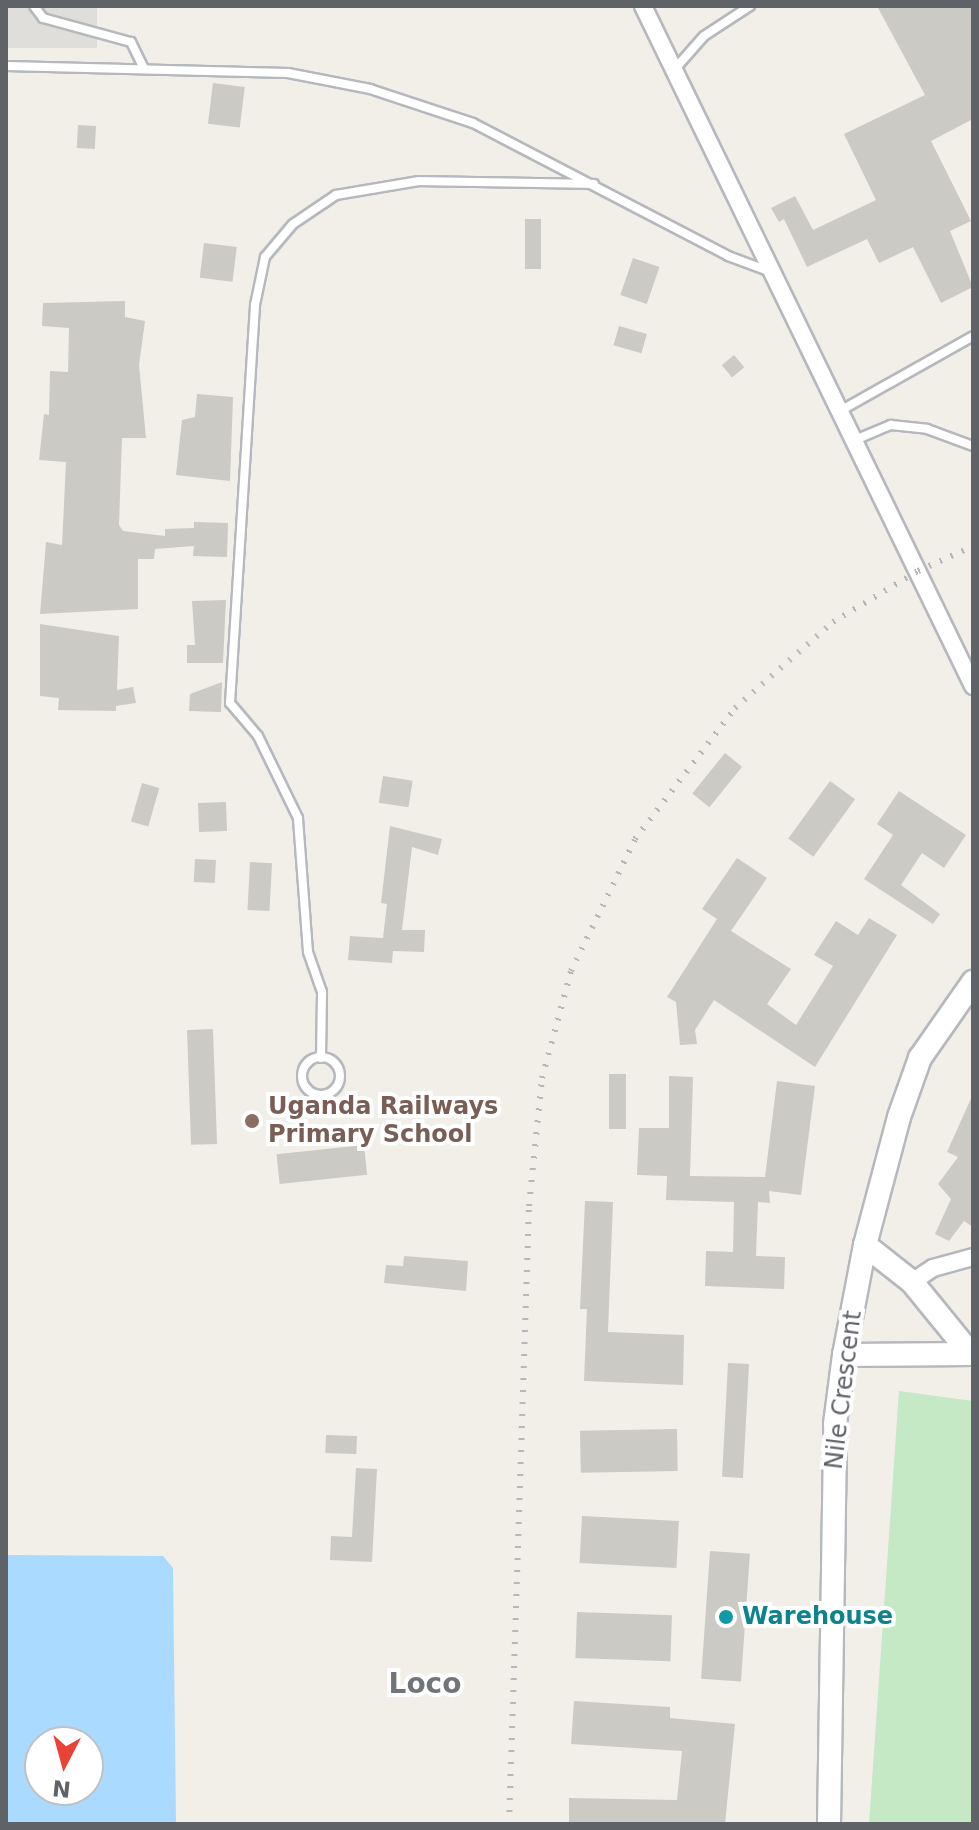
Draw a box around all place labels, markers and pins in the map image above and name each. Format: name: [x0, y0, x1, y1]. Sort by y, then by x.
place label: Uganda Railways Primary School: [268, 1093, 498, 1149]
marker: Uganda Railways Primary School: [243, 1112, 261, 1130]
place label: Warehouse: [742, 1603, 893, 1631]
marker: Warehouse: [717, 1608, 735, 1626]

